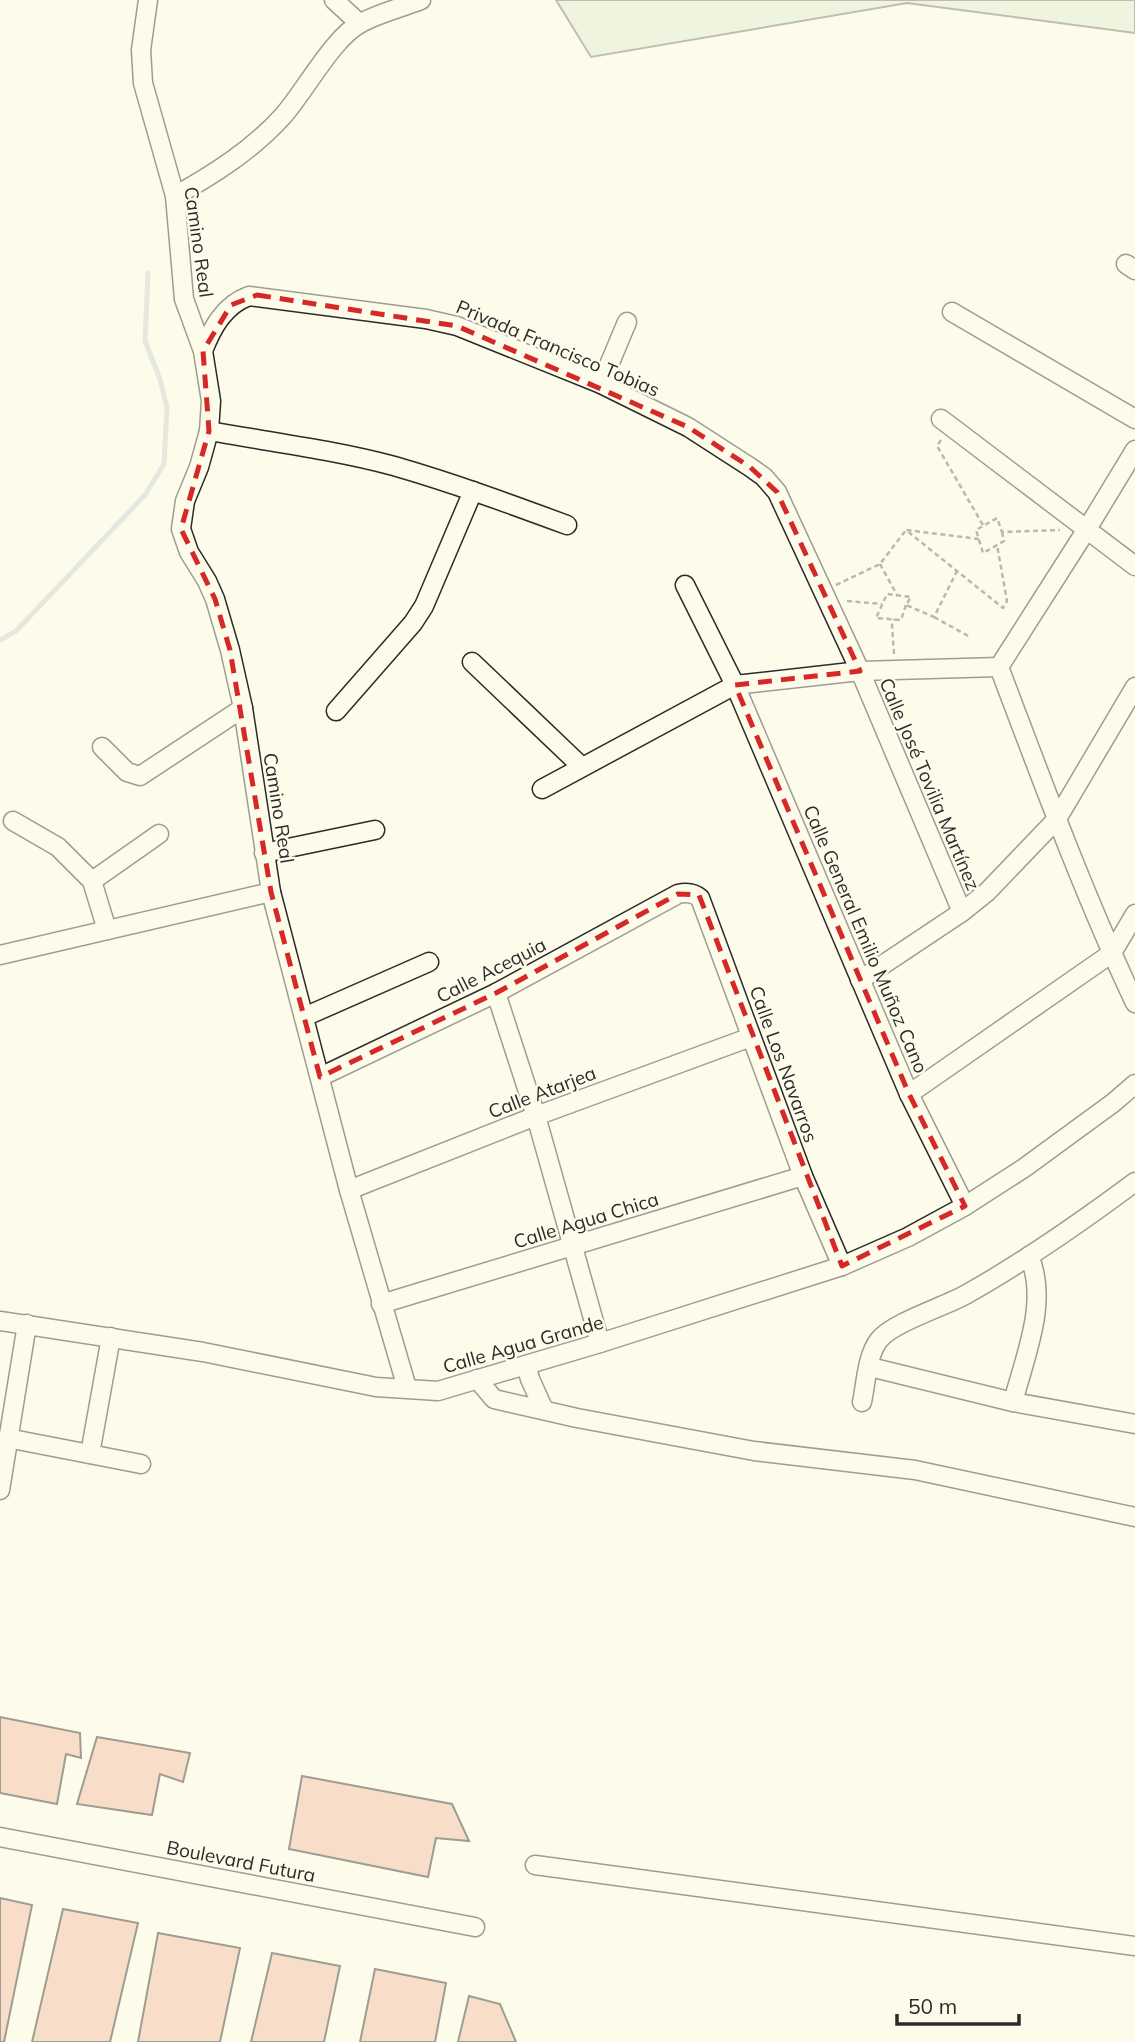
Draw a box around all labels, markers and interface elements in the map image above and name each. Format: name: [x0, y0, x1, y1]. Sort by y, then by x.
street label: Camino Real: [179, 185, 219, 299]
street label: Privada Francisco Tobias: [453, 294, 663, 402]
street label: Calle José Tovilia Martínez: [874, 674, 986, 894]
street label: Camino Real: [258, 751, 300, 865]
street label: Calle General Emilio Muñoz Cano: [798, 801, 934, 1077]
street label: Calle Acequia: [432, 932, 550, 1008]
street label: Calle Los Navarros: [745, 983, 823, 1145]
street label: Calle Atarjea: [485, 1060, 599, 1124]
street label: Calle Agua Chica: [511, 1187, 661, 1253]
street label: Calle Agua Grande: [440, 1310, 606, 1378]
street label: Boulevard Futura: [165, 1835, 317, 1887]
scale bar: [897, 1982, 1020, 2026]
text: 50 m: [908, 1993, 957, 2019]

